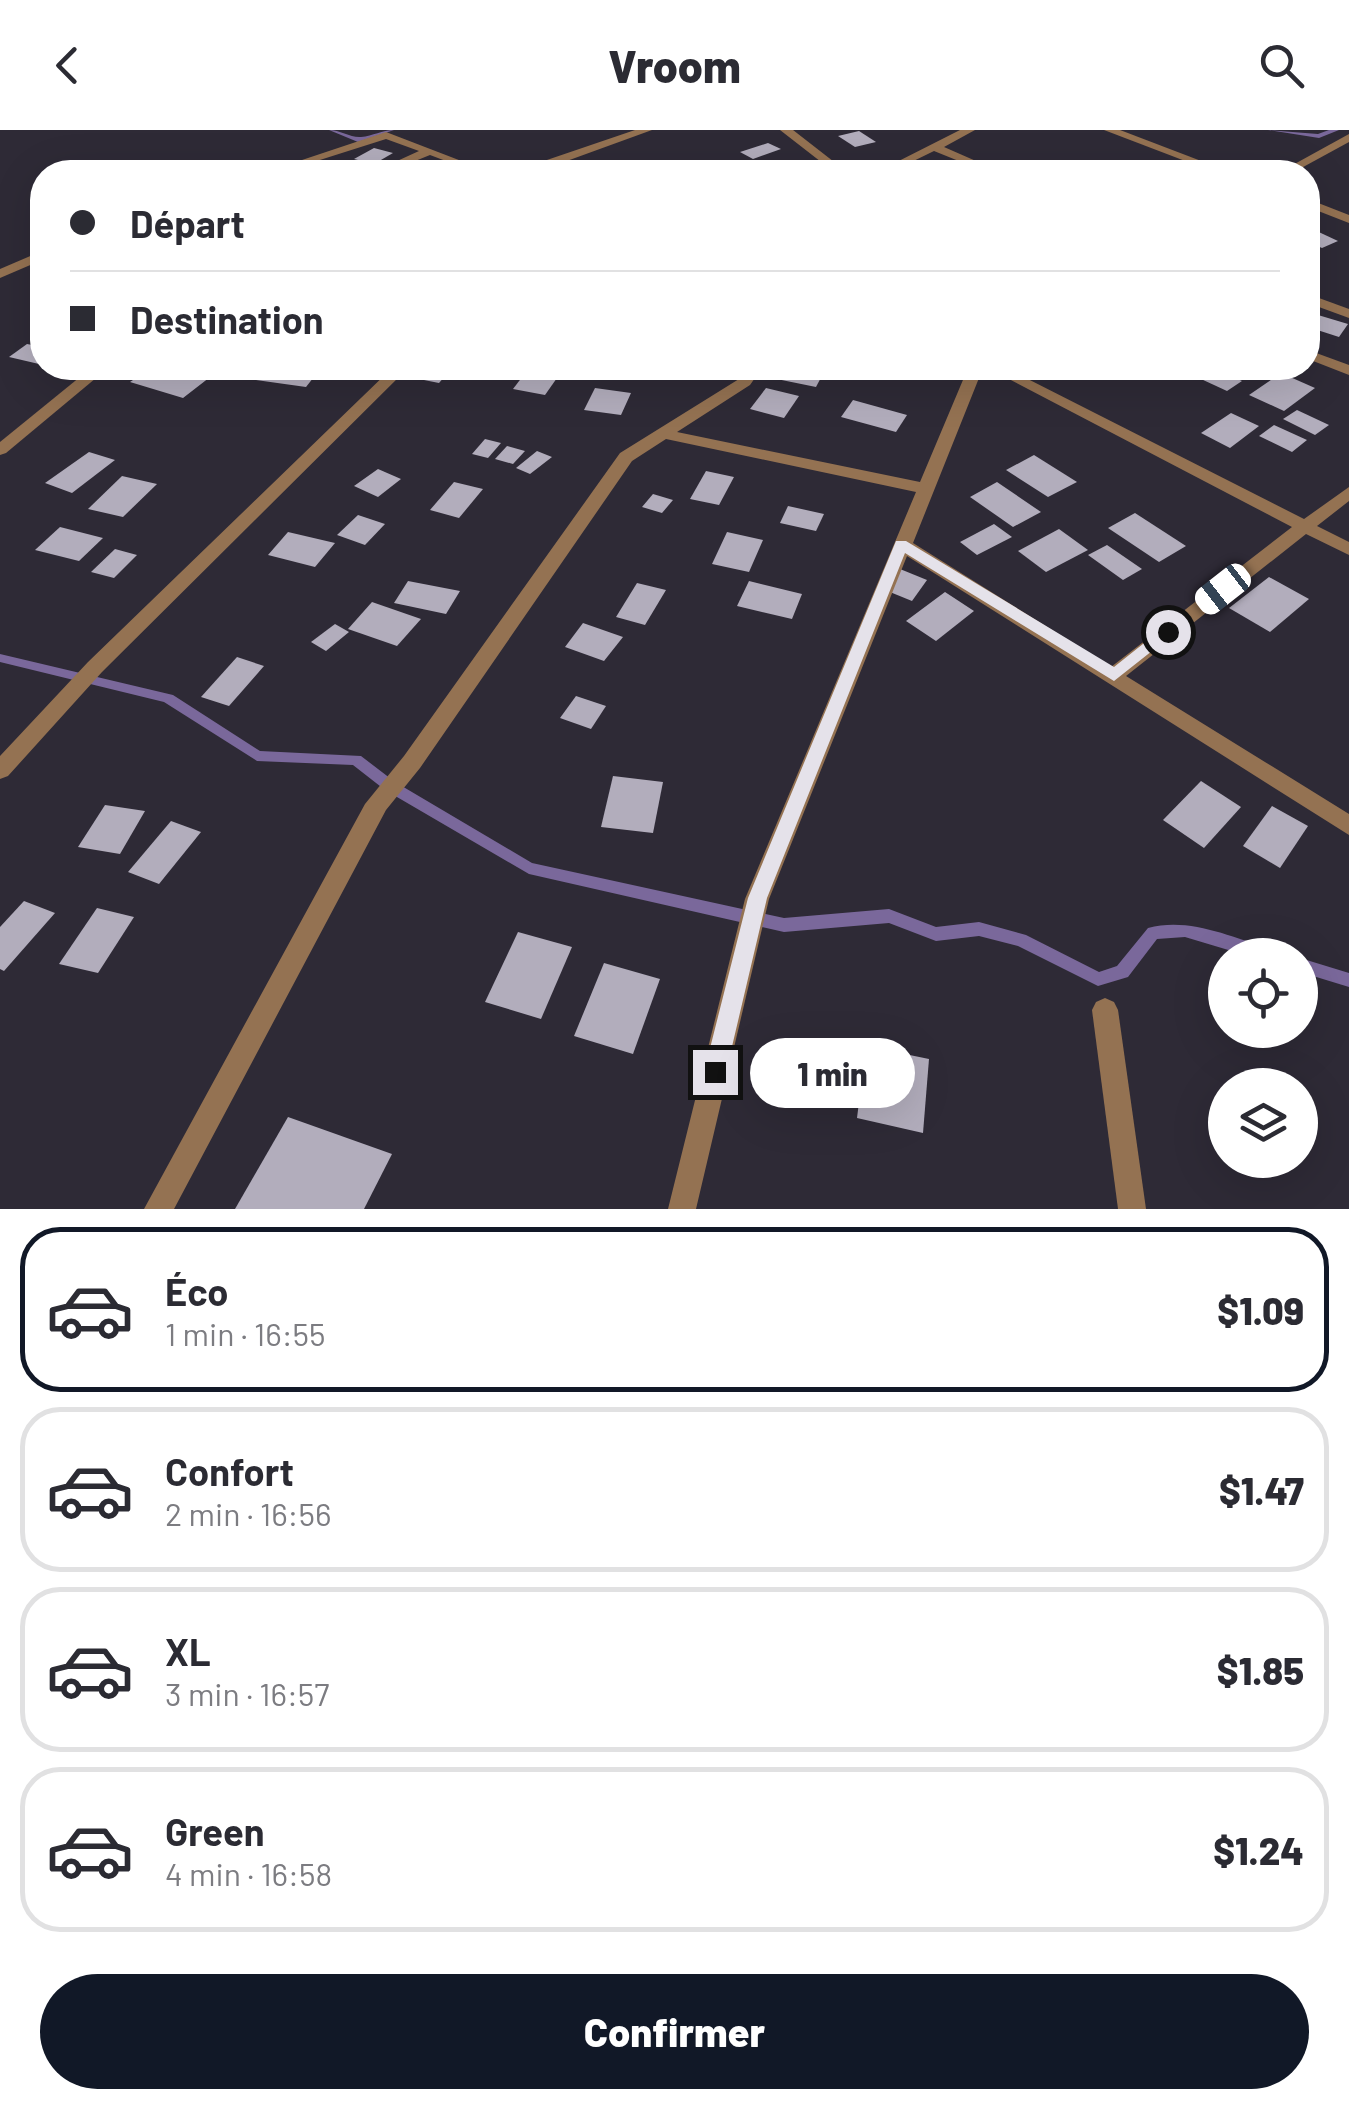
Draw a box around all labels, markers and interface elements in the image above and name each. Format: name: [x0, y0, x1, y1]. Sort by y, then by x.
icon: back: [40, 38, 95, 93]
text: Vroom: [608, 38, 741, 92]
icon: search: [1254, 38, 1309, 93]
text: Départ: [130, 200, 245, 246]
text: Destination: [130, 296, 324, 342]
car: [1190, 559, 1256, 619]
route start: [1146, 610, 1191, 655]
map controls: [1208, 938, 1318, 1178]
button: locate: [1208, 938, 1318, 1048]
callout: 1 min: [750, 1037, 915, 1107]
route end: [693, 1050, 738, 1095]
text: 1 min: [797, 1054, 868, 1092]
button: layers: [1208, 1068, 1318, 1178]
icon: car: [45, 1265, 135, 1355]
text: Éco: [165, 1268, 229, 1314]
text: $1.09: [1217, 1287, 1304, 1333]
text: 1 min · 16:55: [165, 1314, 325, 1352]
icon: car: [45, 1445, 135, 1535]
text: Confort: [165, 1448, 294, 1494]
text: $1.47: [1219, 1467, 1304, 1513]
text: 2 min · 16:56: [165, 1494, 331, 1532]
icon: car: [45, 1625, 135, 1715]
text: XL: [165, 1628, 211, 1674]
text: $1.85: [1217, 1647, 1304, 1693]
text: 3 min · 16:57: [165, 1674, 329, 1712]
icon: car: [45, 1805, 135, 1895]
text: Green: [165, 1808, 265, 1854]
text: $1.24: [1213, 1827, 1304, 1873]
text: 4 min · 16:58: [165, 1854, 332, 1892]
button: Confirmer: [40, 1974, 1309, 2089]

